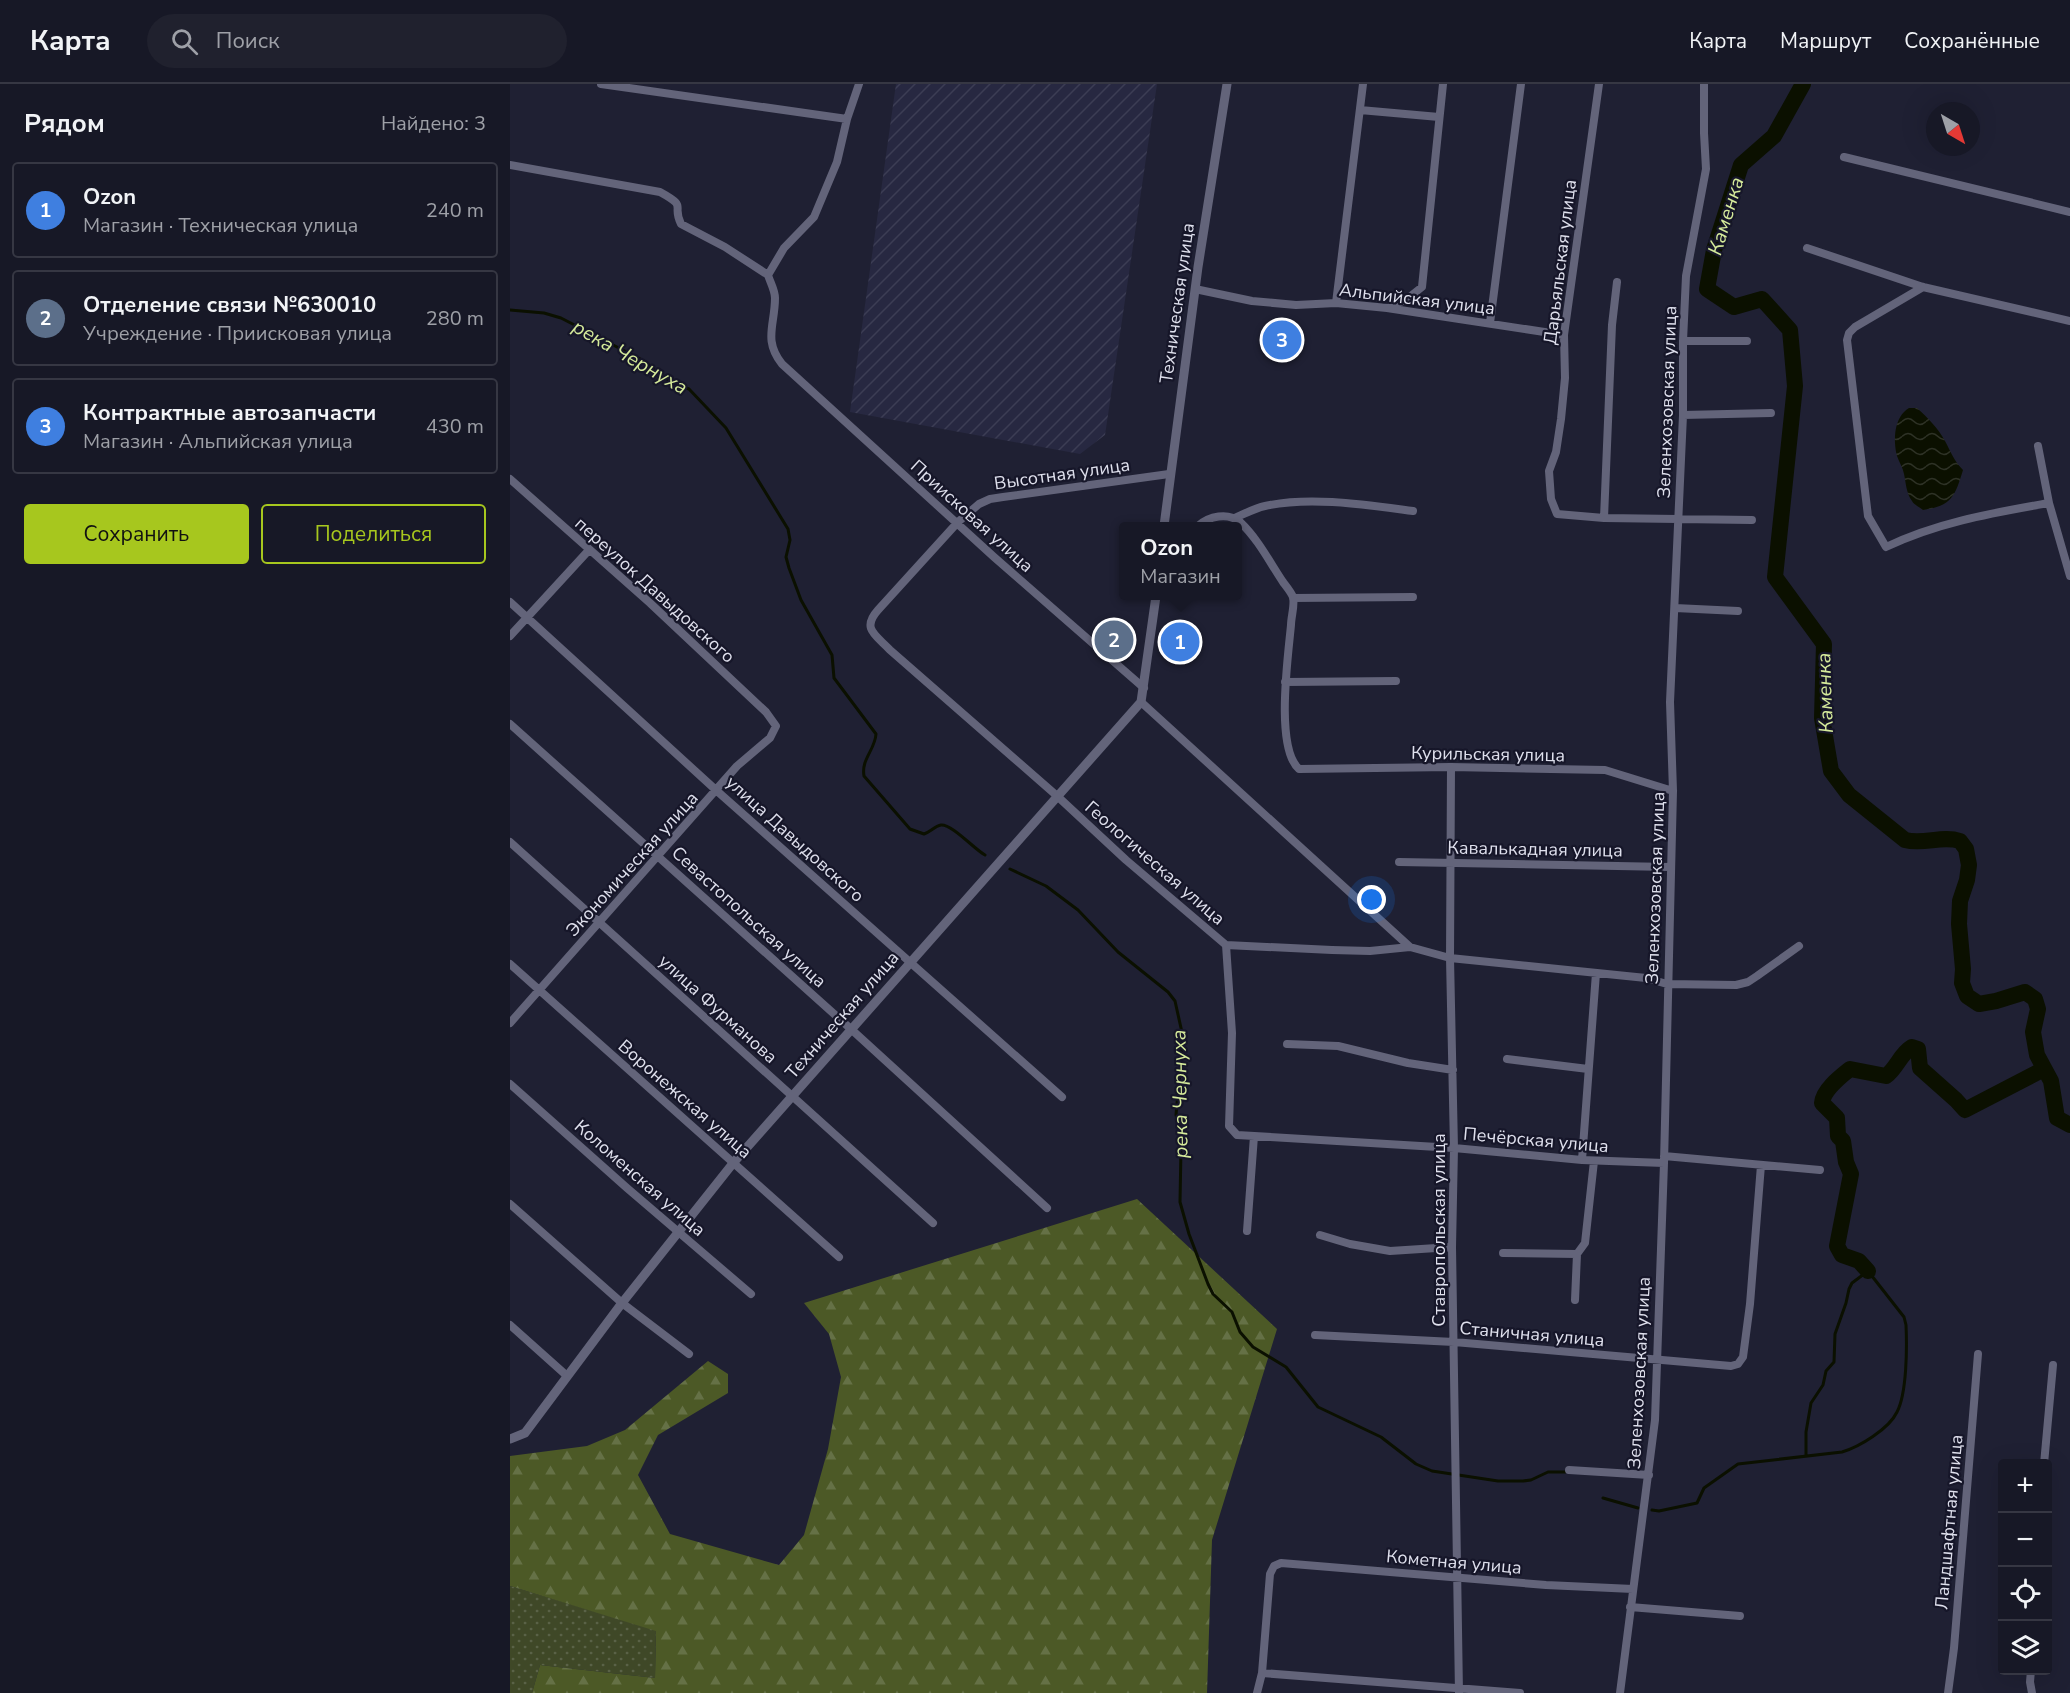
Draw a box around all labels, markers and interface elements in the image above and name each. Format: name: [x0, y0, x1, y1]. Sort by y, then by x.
search box: [147, 14, 567, 68]
text: Карта: [30, 22, 111, 60]
icon: search: [168, 25, 201, 58]
text: Поиск: [216, 26, 280, 56]
text: Карта: [1689, 27, 1747, 55]
text: Маршрут: [1780, 27, 1871, 55]
text: Сохранённые: [1904, 27, 2040, 55]
north arrow: [1926, 102, 1980, 156]
text: Рядом: [24, 106, 105, 141]
text: Найдено: 3: [381, 110, 486, 137]
water label: Каменка: [1701, 173, 1751, 259]
street label: Дарьяльская улица: [1538, 178, 1582, 346]
text: Ozon: [83, 182, 136, 212]
text: 1: [40, 197, 52, 224]
text: 240 m: [426, 197, 484, 224]
text: Магазин · Техническая улица: [83, 212, 358, 239]
street label: Техническая улица: [1154, 221, 1200, 385]
street label: Альпийская улица: [1338, 278, 1496, 320]
text: Отделение связи №630010: [83, 290, 376, 320]
text: 2: [40, 305, 52, 332]
text: 280 m: [426, 305, 484, 332]
street label: Зеленхозовская улица: [1652, 305, 1682, 499]
water label: река Чернуха: [567, 313, 693, 401]
pin: 3: [1262, 318, 1302, 362]
text: Учреждение · Приисковая улица: [83, 320, 392, 347]
text: Контрактные автозапчасти: [83, 398, 376, 428]
text: 3: [40, 413, 52, 440]
text: 430 m: [426, 413, 484, 440]
text: Магазин · Альпийская улица: [83, 428, 353, 455]
street label: Высотная улица: [993, 453, 1131, 495]
street label: Приисковая улица: [905, 454, 1039, 578]
button: Сохранить: [24, 504, 249, 564]
button: Поделиться: [261, 504, 486, 564]
street label: переулок Давыдовского: [570, 512, 740, 668]
popup: [1119, 522, 1242, 600]
text: Ozon: [1140, 533, 1193, 563]
text: Магазин: [1140, 563, 1221, 590]
pin: 2: [1094, 618, 1134, 662]
pin: 1: [1160, 620, 1200, 664]
water label: Каменка: [1810, 652, 1840, 734]
street label: Курильская улица: [1411, 741, 1565, 767]
street label: улица Давыдовского: [721, 770, 869, 908]
street label: Экономическая улица: [561, 787, 703, 941]
street label: Зеленхозовская улица: [1640, 791, 1670, 985]
street label: Геологическая улица: [1080, 796, 1230, 930]
street label: Кавалькадная улица: [1447, 835, 1623, 863]
street label: Севастопольская улица: [666, 841, 832, 993]
your location: [1357, 885, 1386, 914]
street label: Техническая улица: [780, 946, 904, 1084]
street label: улица Фурманова: [653, 949, 783, 1069]
water label: река Чернуха: [1165, 1029, 1195, 1159]
street label: Воронежская улица: [613, 1034, 757, 1164]
street label: Коломенская улица: [569, 1114, 711, 1242]
street label: Печёрская улица: [1462, 1122, 1610, 1158]
street label: Ставропольская улица: [1427, 1133, 1451, 1327]
street label: Зеленхозовская улица: [1622, 1276, 1656, 1470]
street label: Станичная улица: [1458, 1316, 1606, 1352]
street label: Ландшафтная улица: [1929, 1434, 1969, 1610]
map controls: [1998, 1459, 2052, 1675]
button: +: [1998, 1459, 2052, 1513]
button: −: [1998, 1513, 2052, 1567]
street label: Кометная улица: [1385, 1544, 1523, 1580]
button: locate: [1998, 1567, 2052, 1621]
button: layers: [1998, 1621, 2052, 1675]

